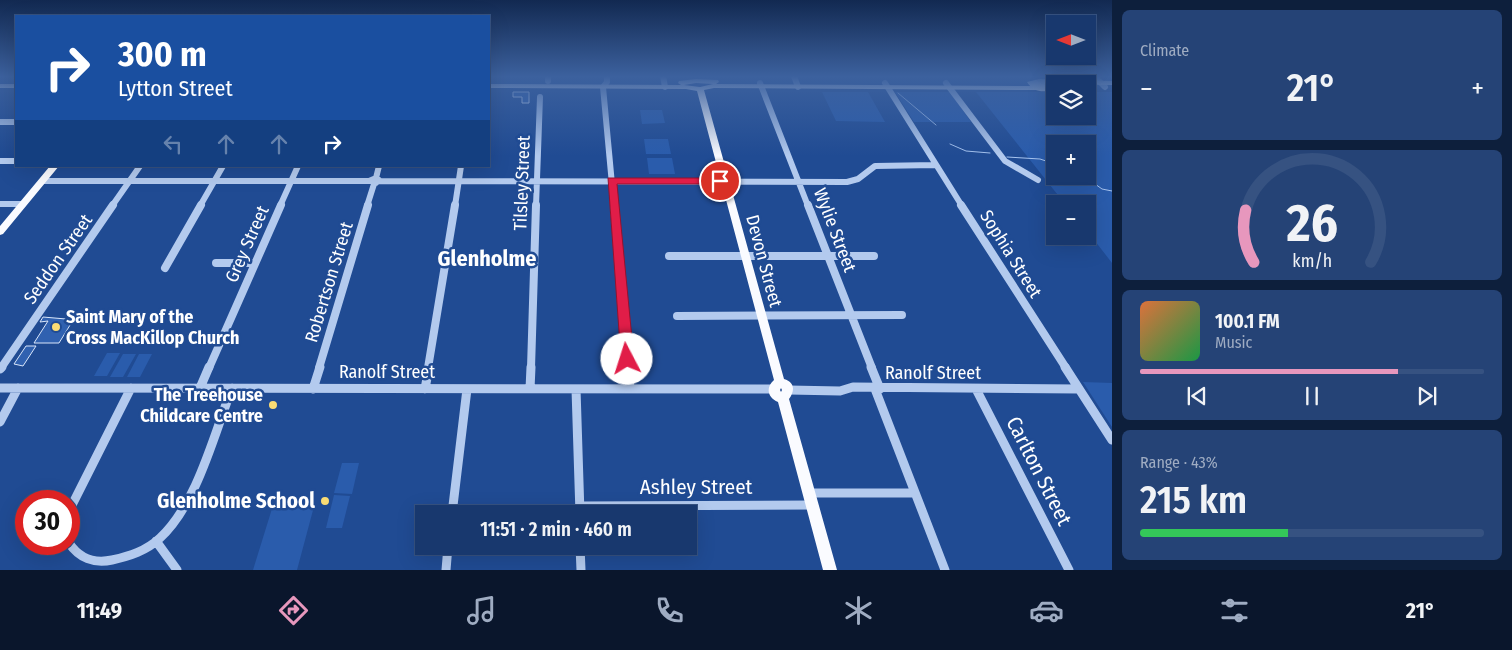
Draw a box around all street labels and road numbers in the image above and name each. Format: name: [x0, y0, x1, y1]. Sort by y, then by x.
street label: Tilsley Street: [509, 135, 535, 231]
street label: Wylie Street: [809, 185, 861, 275]
street label: Grey Street: [220, 202, 274, 286]
street label: Sophia Street: [975, 206, 1047, 302]
street label: Seddon Street: [19, 210, 97, 308]
street label: Devon Street: [741, 212, 787, 310]
street label: Robertson Street: [300, 219, 358, 345]
street label: Ranolf Street: [339, 361, 435, 383]
street label: Ranolf Street: [885, 362, 981, 384]
street label: Carlton Street: [1000, 412, 1078, 530]
street label: Ashley Street: [640, 474, 753, 500]

